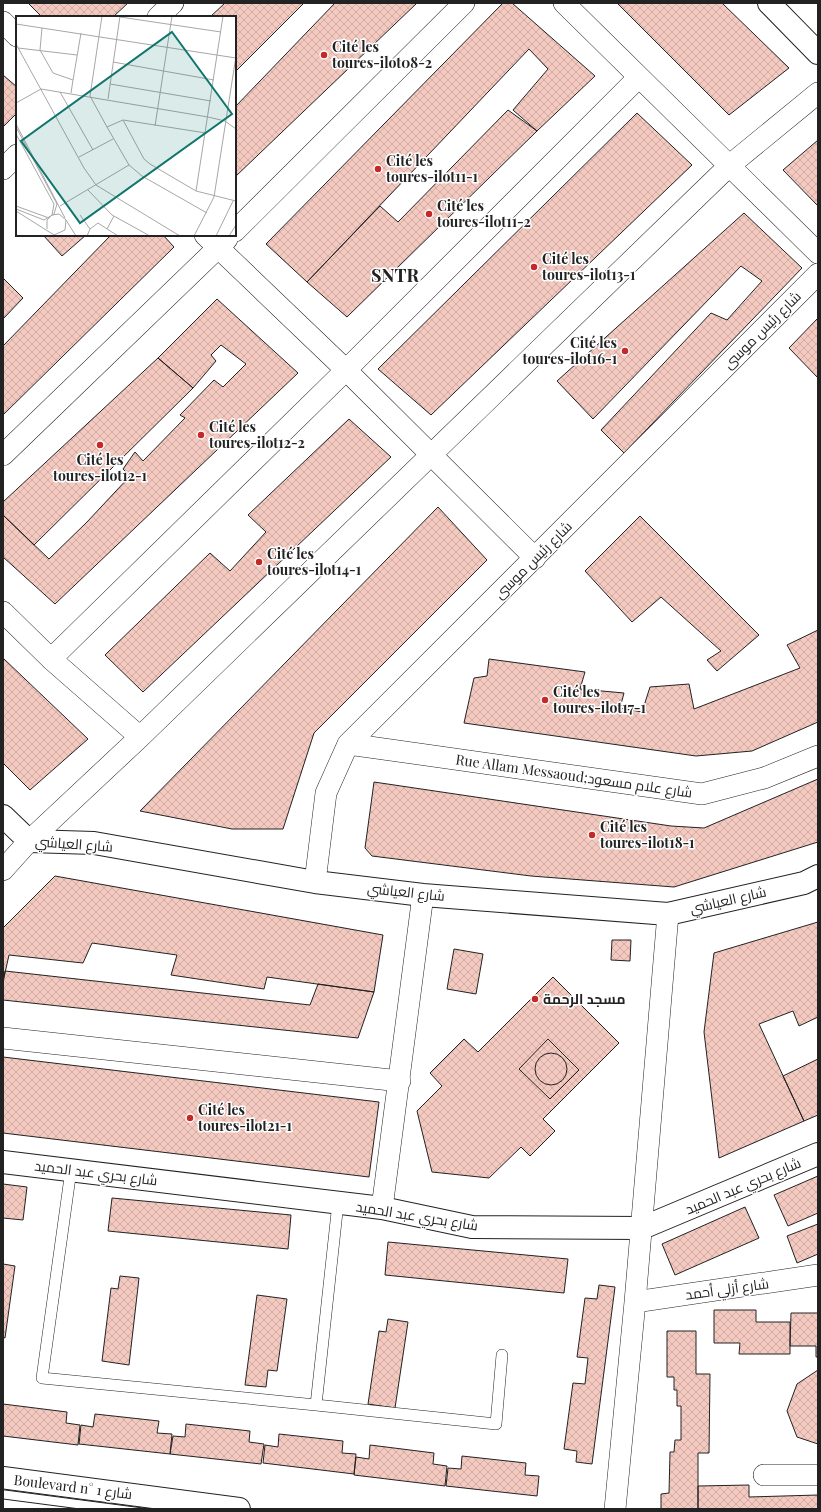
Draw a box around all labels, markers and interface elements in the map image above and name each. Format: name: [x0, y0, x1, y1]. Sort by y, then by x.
inset map: [16, 16, 236, 236]
place label: Cité les toures-ilot08-2: [331, 37, 432, 72]
marker: Cité les toures-ilot08-2: [319, 50, 329, 60]
place label: Cité les toures-ilot11-1: [385, 151, 478, 186]
marker: Cité les toures-ilot11-1: [373, 164, 383, 174]
place label: Cité les toures-ilot11-2: [436, 196, 531, 231]
marker: Cité les toures-ilot11-2: [424, 209, 434, 219]
place label: Cité les toures-ilot13-1: [541, 249, 635, 284]
marker: Cité les toures-ilot13-1: [529, 262, 539, 272]
district label: SNTR: [371, 263, 420, 287]
street label: شارع رئيس موسى: [719, 287, 805, 373]
place label: Cité les toures-ilot16-1: [522, 333, 617, 368]
marker: Cité les toures-ilot16-1: [620, 346, 630, 356]
place label: Cité les toures-ilot12-2: [208, 417, 305, 452]
marker: Cité les toures-ilot12-2: [196, 430, 206, 440]
marker: Cité les toures-ilot12-1: [95, 440, 105, 450]
place label: Cité les toures-ilot12-1: [52, 450, 147, 485]
street label: شارع رئيس موسى: [490, 517, 576, 603]
place label: Cité les toures-ilot14-1: [266, 544, 361, 579]
marker: Cité les toures-ilot14-1: [254, 557, 264, 567]
place label: Cité les toures-ilot17-1: [552, 682, 646, 717]
marker: Cité les toures-ilot17-1: [540, 695, 550, 705]
street label: Rue Allam Messaoud;شارع علام مسعود: [454, 749, 694, 803]
place label: Cité les toures-ilot18-1: [599, 817, 694, 852]
marker: Cité les toures-ilot18-1: [587, 830, 597, 840]
street label: شارع العياشي: [34, 831, 114, 858]
street label: شارع العياشي: [366, 878, 446, 907]
street label: شارع العياشي: [688, 881, 768, 919]
place label: مسجد الرحمة: [543, 989, 626, 1008]
marker: مسجد الرحمة: [530, 994, 540, 1004]
place label: Cité les toures-ilot21-1: [197, 1100, 292, 1135]
marker: Cité les toures-ilot21-1: [185, 1113, 195, 1123]
street label: شارع بحري عبد الحميد: [682, 1153, 805, 1221]
street label: شارع بحري عبد الحميد: [33, 1156, 159, 1192]
street label: شارع بحري عبد الحميد: [354, 1196, 480, 1238]
street label: شارع أزلي أحمد: [684, 1273, 770, 1307]
street label: Boulevard n° شارع 1: [13, 1470, 133, 1503]

